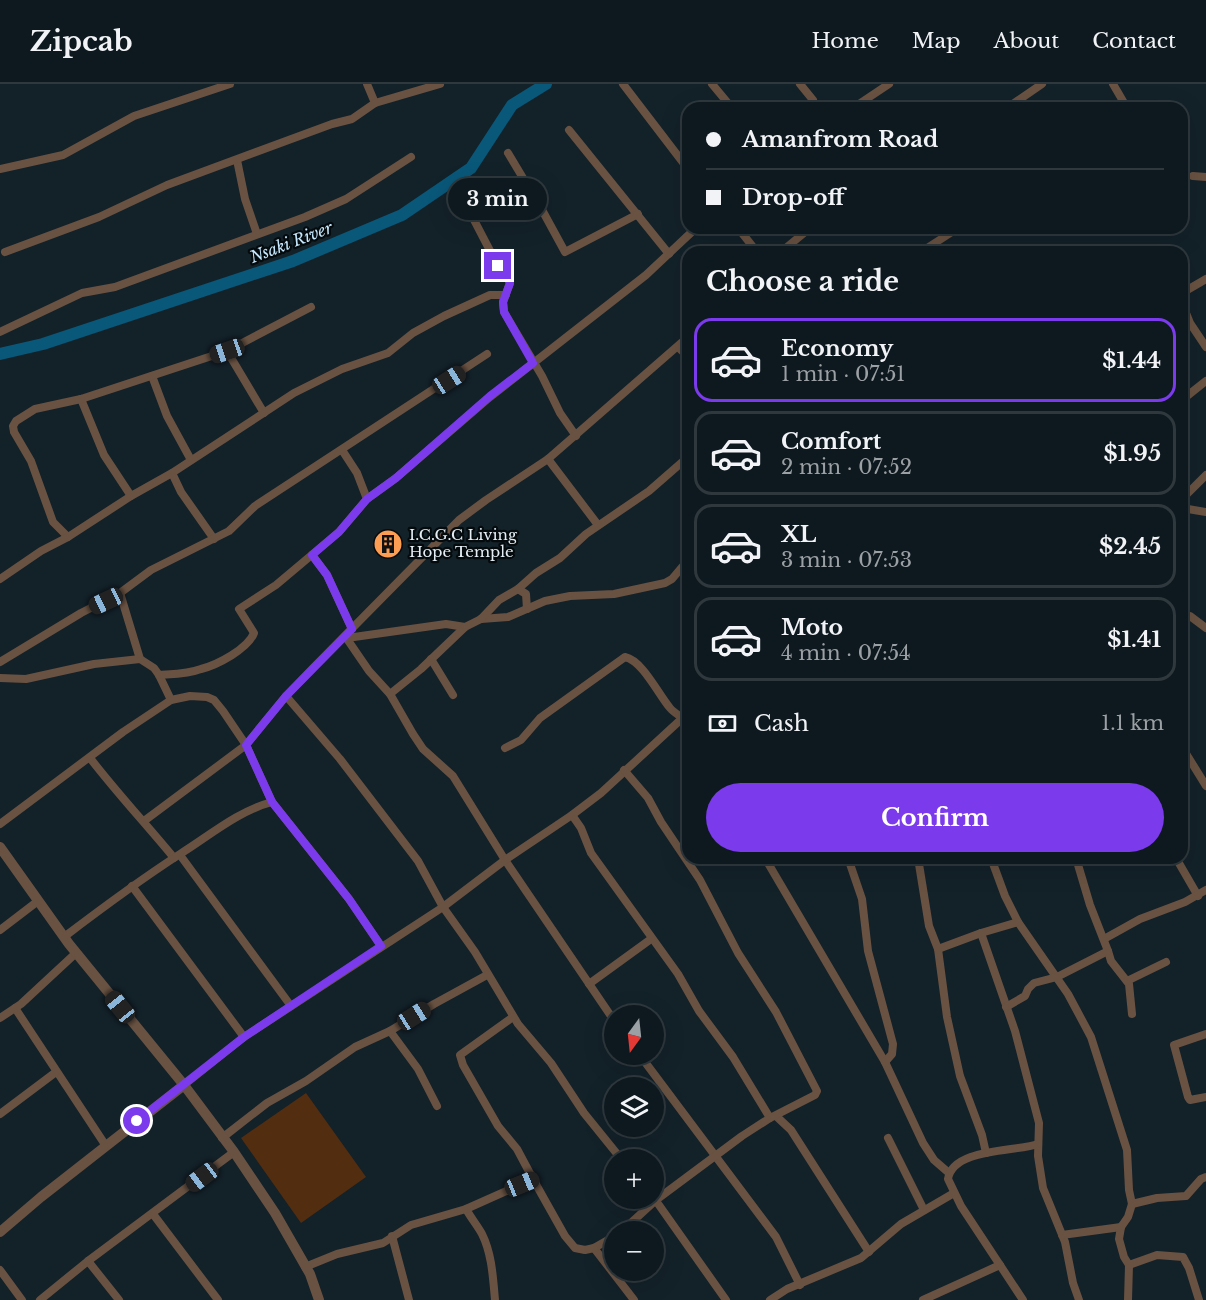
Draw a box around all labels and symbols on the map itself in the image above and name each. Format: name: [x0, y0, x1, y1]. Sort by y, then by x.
callout: 3 min: [448, 179, 548, 221]
water label: Nsaki River: [246, 217, 336, 267]
route end: [484, 252, 511, 279]
car: [207, 337, 247, 365]
car: [429, 363, 469, 397]
place label: I.C.G.C Living Hope Temple: [409, 525, 518, 561]
building icon: I.C.G.C Living Hope Temple: [372, 528, 404, 560]
car: [86, 585, 126, 617]
car: [102, 987, 138, 1027]
car: [394, 999, 434, 1033]
north arrow: [604, 1005, 664, 1065]
route start: [123, 1107, 150, 1134]
car: [182, 1159, 222, 1195]
car: [502, 1169, 542, 1199]

